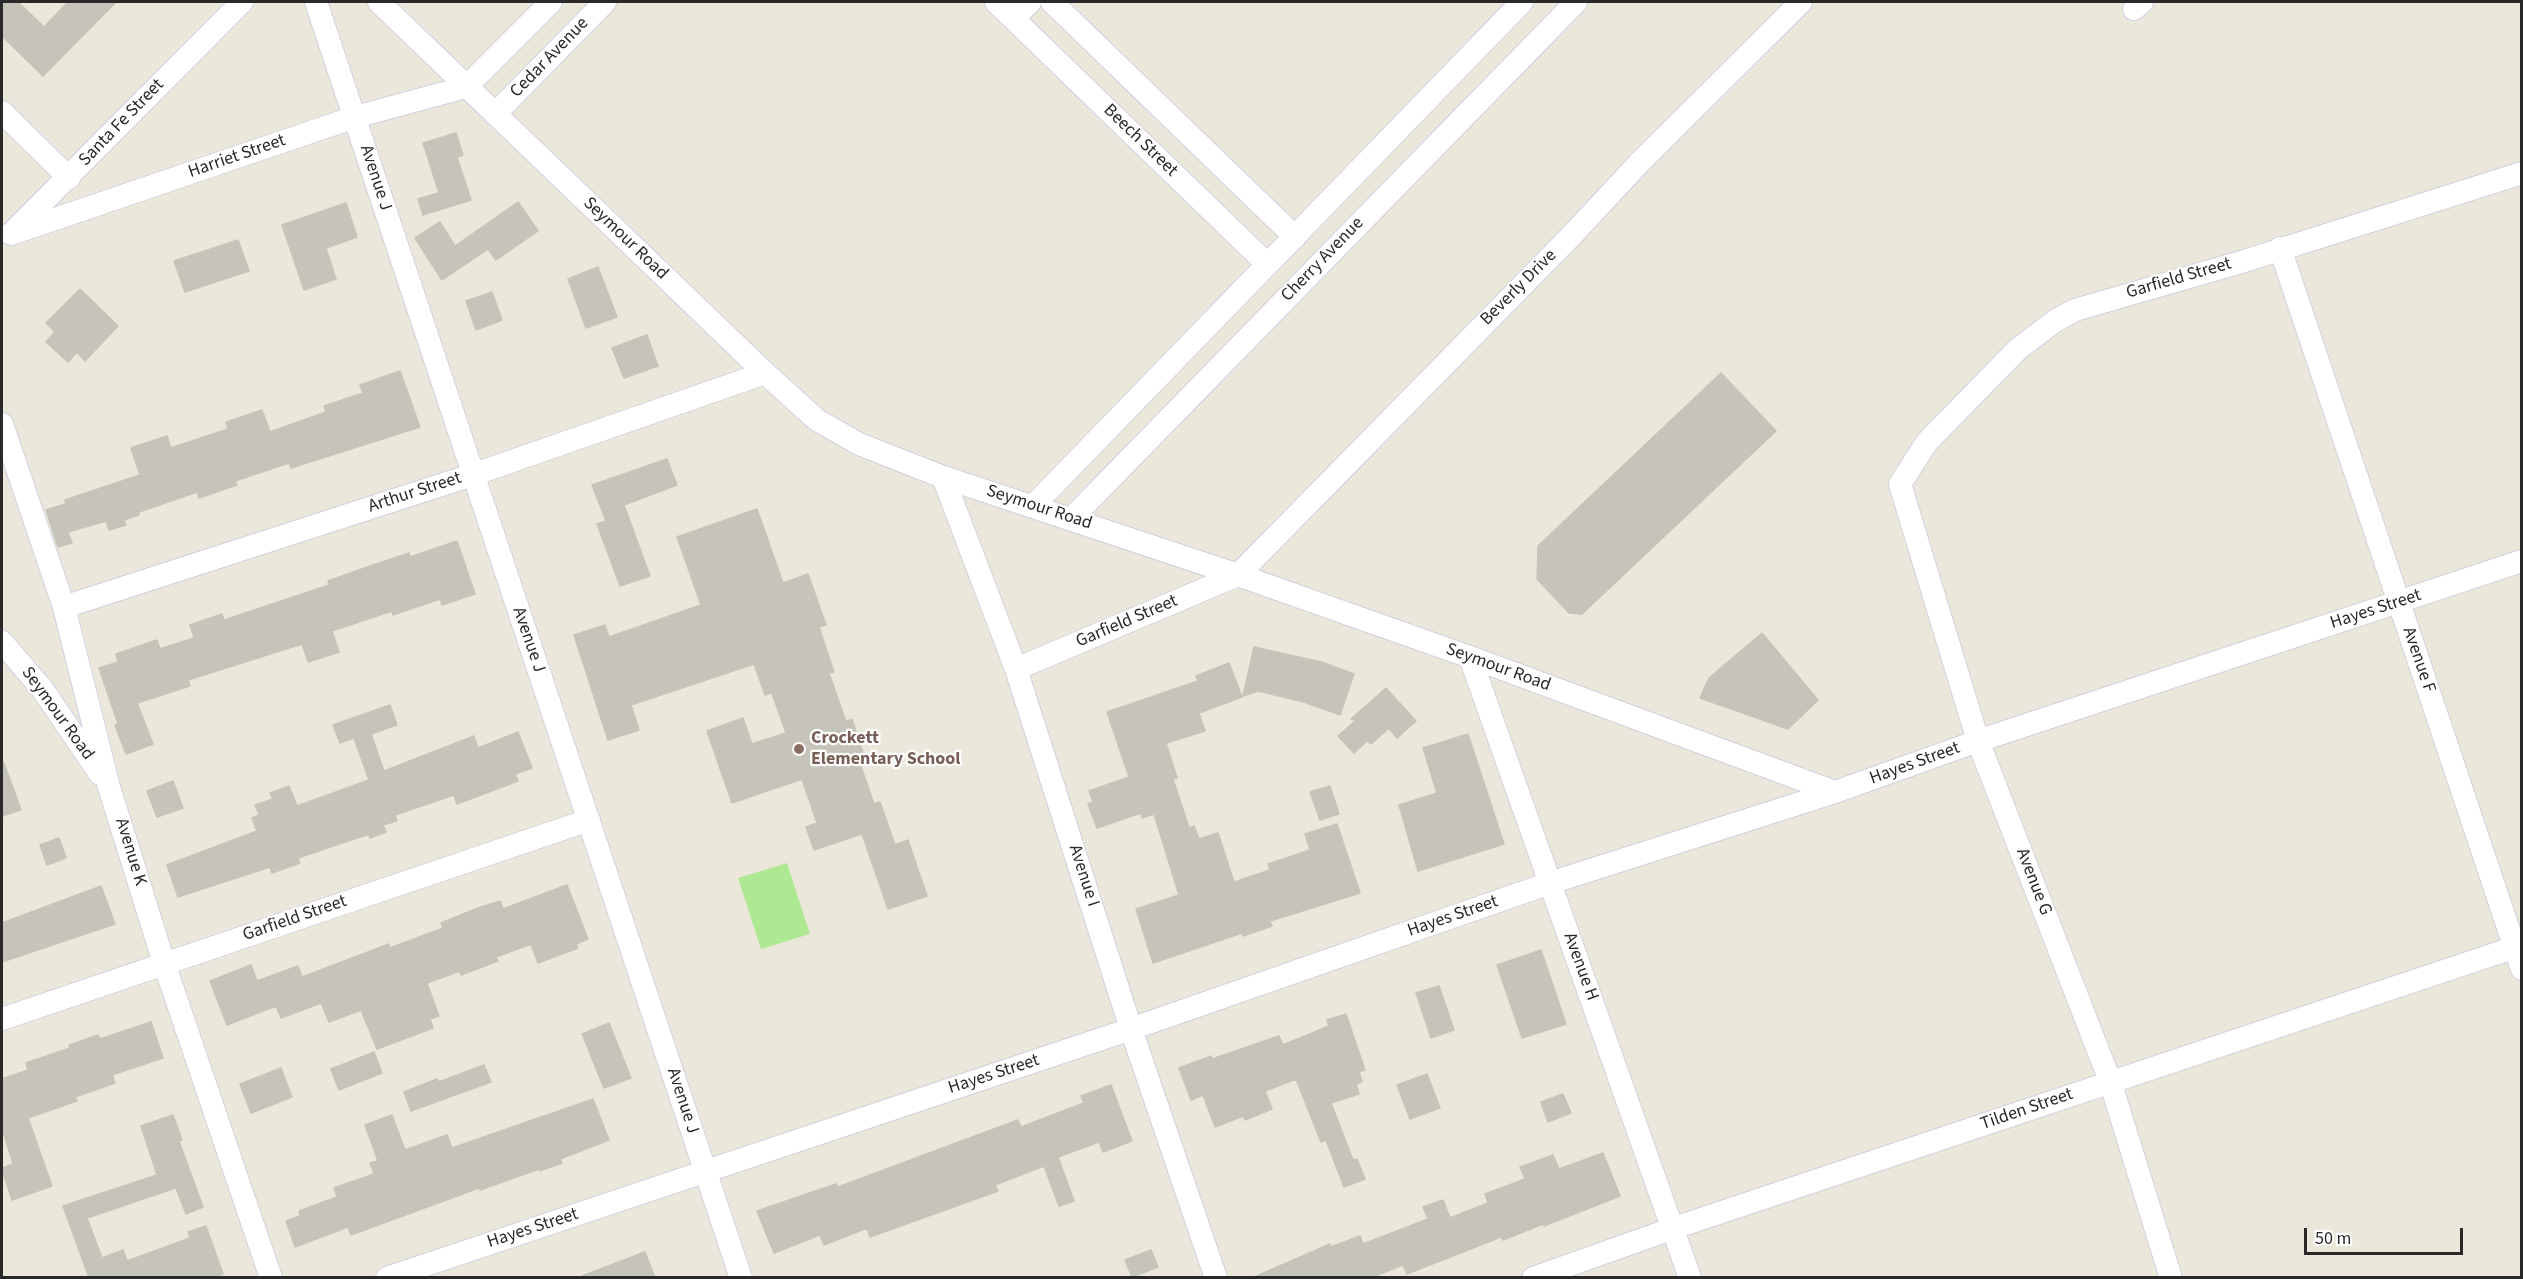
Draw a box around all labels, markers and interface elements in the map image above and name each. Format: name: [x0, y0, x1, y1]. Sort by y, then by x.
street label: Cedar Avenue: [506, 13, 594, 103]
street label: Santa Fe Street: [75, 75, 169, 171]
street label: Beech Street: [1098, 100, 1182, 182]
street label: Harriet Street: [186, 130, 288, 184]
street label: Avenue J: [354, 142, 396, 214]
street label: Seymour Road: [578, 193, 672, 285]
street label: Cherry Avenue: [1277, 213, 1369, 307]
street label: Beverly Drive: [1476, 245, 1562, 331]
street label: Garfield Street: [2124, 254, 2234, 304]
street label: Arthur Street: [366, 468, 464, 518]
street label: Seymour Road: [983, 481, 1095, 535]
street label: Hayes Street: [2328, 585, 2424, 635]
street label: Garfield Street: [1073, 591, 1181, 653]
street label: Avenue J: [507, 604, 549, 676]
street label: Avenue F: [2397, 624, 2439, 696]
street label: Seymour Road: [1443, 639, 1553, 697]
street label: Seymour Road: [16, 663, 98, 765]
place label: Crockett Elementary School: [811, 728, 961, 771]
street label: Hayes Street: [1867, 738, 1963, 790]
marker: Crockett Elementary School: [792, 742, 806, 756]
street label: Avenue K: [110, 816, 150, 888]
street label: Avenue I: [1063, 842, 1103, 910]
street label: Avenue G: [2010, 845, 2056, 919]
street label: Garfield Street: [240, 891, 350, 947]
street label: Hayes Street: [1405, 891, 1501, 943]
street label: Avenue H: [1558, 930, 1602, 1004]
street label: Hayes Street: [946, 1050, 1042, 1100]
street label: Avenue J: [661, 1065, 703, 1137]
street label: Tilden Street: [1978, 1084, 2076, 1136]
street label: Hayes Street: [485, 1204, 581, 1254]
scale bar: [2307, 1216, 2466, 1254]
text: 50 m: [2315, 1226, 2351, 1251]

